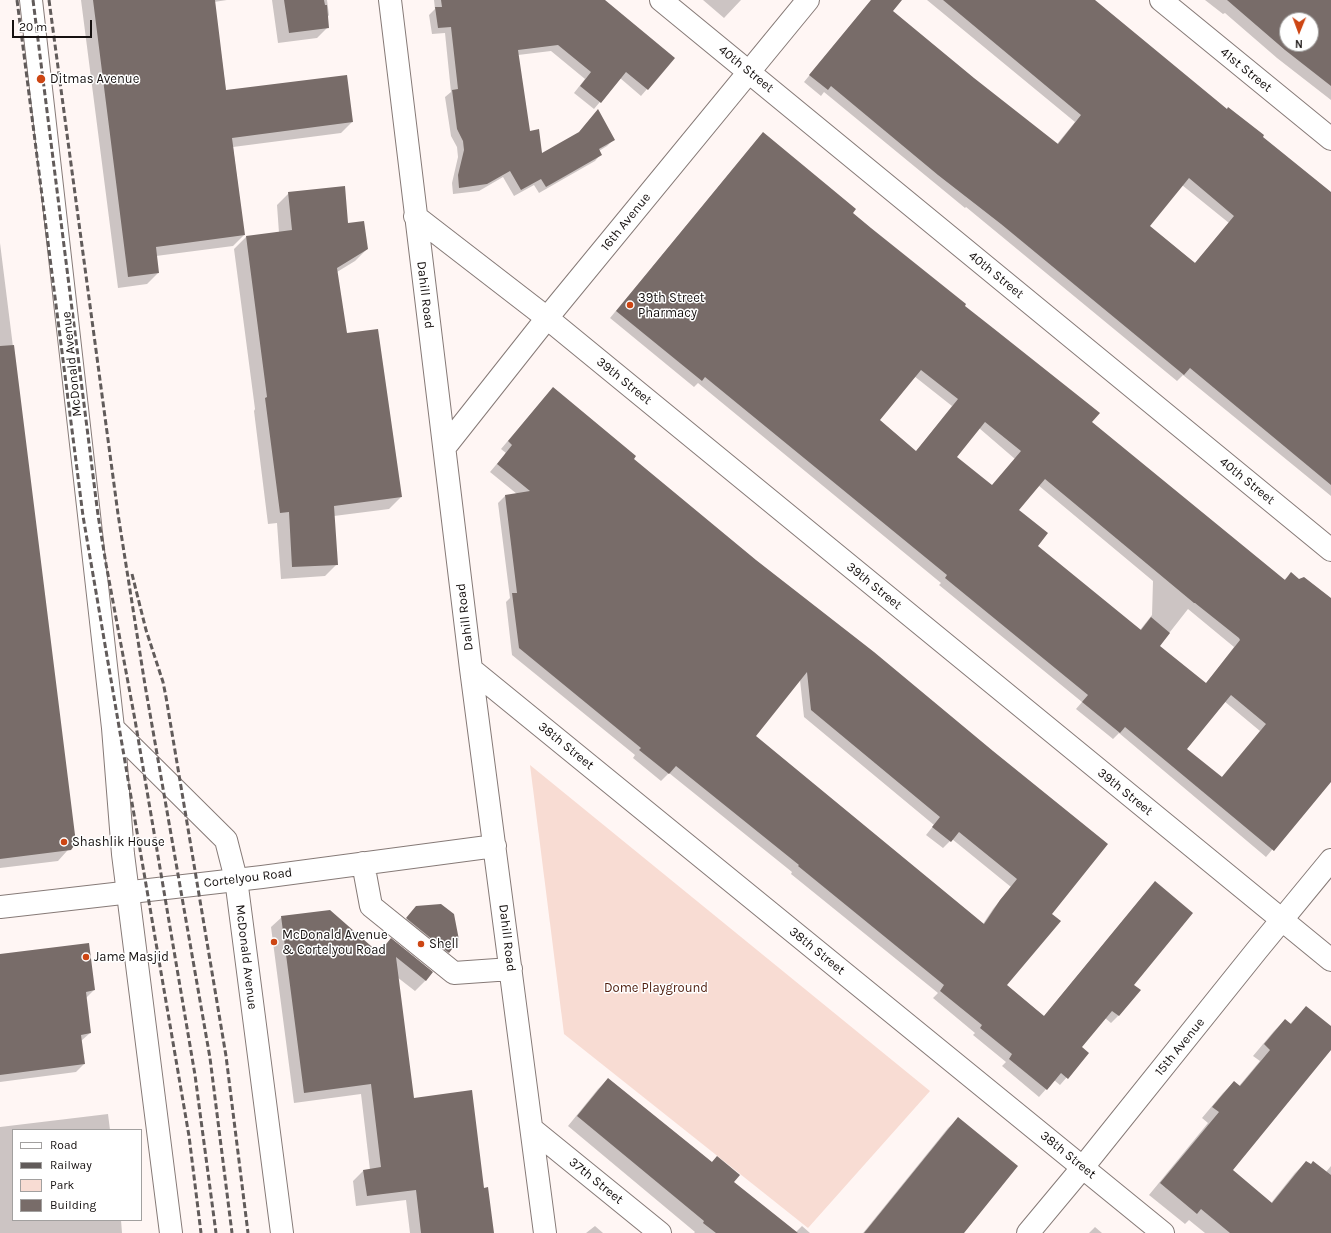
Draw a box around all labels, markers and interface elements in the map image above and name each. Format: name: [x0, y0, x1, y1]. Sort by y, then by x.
scale bar: [14, 12, 94, 38]
north arrow: [1279, 12, 1319, 52]
text: 20 m: [19, 20, 47, 34]
text: N: [1295, 37, 1303, 50]
street label: 40th Street: [715, 42, 777, 96]
street label: 41st Street: [1217, 44, 1275, 96]
place label: Ditmas Avenue: [50, 71, 139, 87]
marker: Ditmas Avenue: [35, 73, 47, 85]
street label: 16th Avenue: [598, 190, 654, 254]
street label: 40th Street: [965, 248, 1027, 302]
street label: Dahill Road: [413, 260, 437, 330]
place label: 39th Street Pharmacy: [638, 290, 705, 321]
marker: 39th Street Pharmacy: [625, 300, 635, 310]
street label: McDonald Avenue: [59, 311, 85, 417]
street label: 39th Street: [593, 354, 655, 408]
street label: 40th Street: [1216, 454, 1278, 508]
street label: 39th Street: [843, 559, 905, 613]
street label: Dahill Road: [453, 582, 477, 652]
street label: 38th Street: [535, 719, 597, 773]
street label: 39th Street: [1094, 765, 1156, 819]
place label: Shashlik House: [72, 834, 165, 850]
marker: Shashlik House: [59, 837, 69, 847]
street label: Cortelyou Road: [203, 865, 293, 891]
street label: Dahill Road: [495, 903, 519, 973]
street label: McDonald Avenue: [232, 904, 260, 1010]
street label: 38th Street: [786, 924, 848, 978]
place label: McDonald Avenue & Cortelyou Road: [282, 927, 388, 958]
place label: Shell: [429, 936, 459, 952]
marker: McDonald Avenue & Cortelyou Road: [269, 937, 279, 947]
marker: Shell: [416, 939, 426, 949]
place label: Jame Masjid: [94, 949, 169, 965]
marker: Jame Masjid: [81, 952, 91, 962]
park label: Dome Playground: [604, 980, 708, 996]
street label: 15th Avenue: [1152, 1015, 1208, 1079]
street label: 38th Street: [1037, 1128, 1099, 1182]
legend: [12, 1129, 142, 1221]
text: Road: [50, 1138, 78, 1152]
street label: 37th Street: [566, 1154, 626, 1208]
text: Railway: [50, 1158, 92, 1172]
text: Park: [50, 1178, 74, 1192]
text: Building: [50, 1198, 96, 1212]

